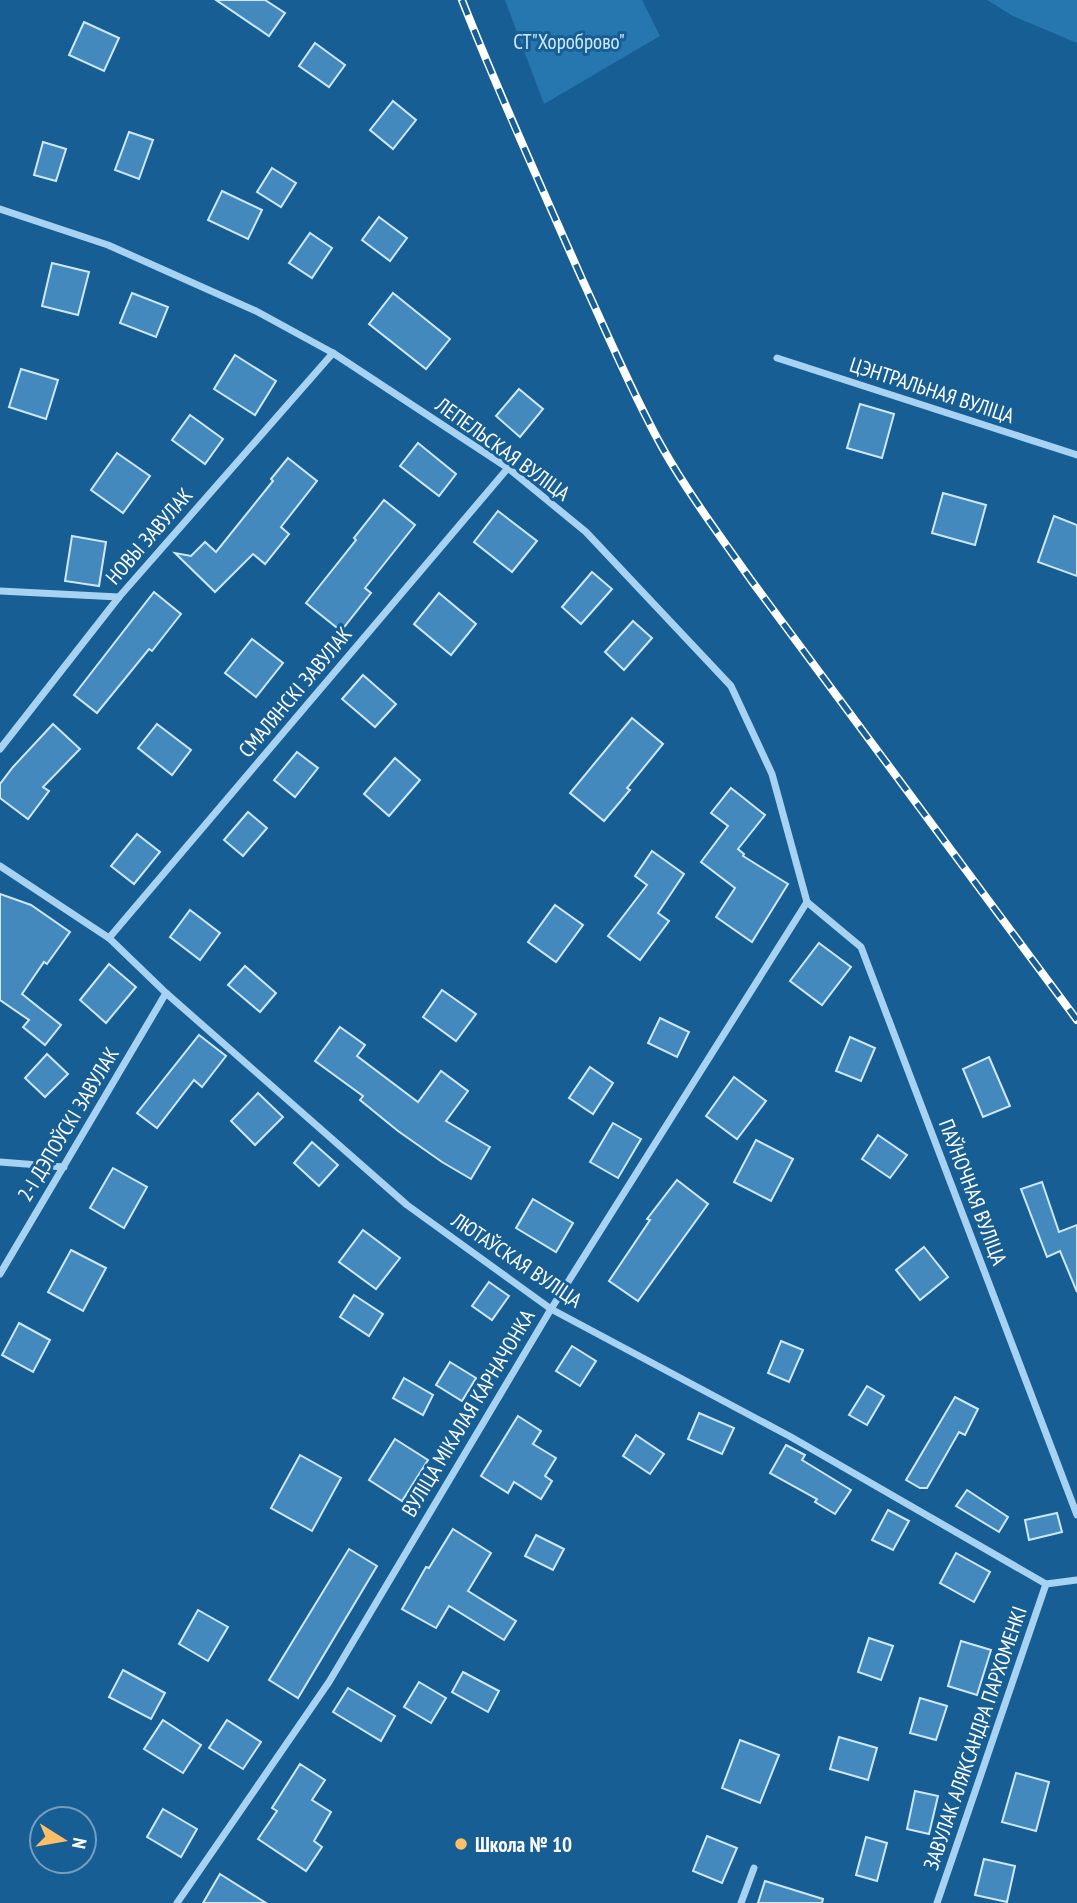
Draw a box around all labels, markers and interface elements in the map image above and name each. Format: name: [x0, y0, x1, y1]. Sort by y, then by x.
park label: СТ"Хороброво": [513, 28, 625, 55]
street label: ЦЭНТРАЛЬНАЯ ВУЛІЦА: [846, 351, 1018, 429]
street label: ЛЕПЕЛЬСКАЯ ВУЛІЦА: [430, 391, 575, 507]
street label: НОВЫ ЗАВУЛАК: [100, 482, 198, 590]
street label: СМАЛЯНСКІ ЗАВУЛАК: [232, 621, 358, 763]
street label: 2-І ДЭПОЎСКІ ЗАВУЛАК: [11, 1042, 125, 1206]
street label: ПАЎНОЧНАЯ ВУЛІЦА: [933, 1115, 1013, 1269]
street label: ЛЮТАЎСКАЯ ВУЛІЦА: [446, 1206, 587, 1314]
street label: ВУЛІЦА МІКАЛАЯ КАРНАЧОНКА: [395, 1304, 541, 1521]
street label: ЗАВУЛАК АЛЯКСАНДРА ПАРХОМЕНКІ: [917, 1603, 1033, 1873]
north arrow: [28, 1805, 98, 1875]
place label: Школа № 10: [475, 1831, 572, 1858]
text: N: [67, 1836, 92, 1851]
marker: Школа № 10: [453, 1836, 469, 1852]

